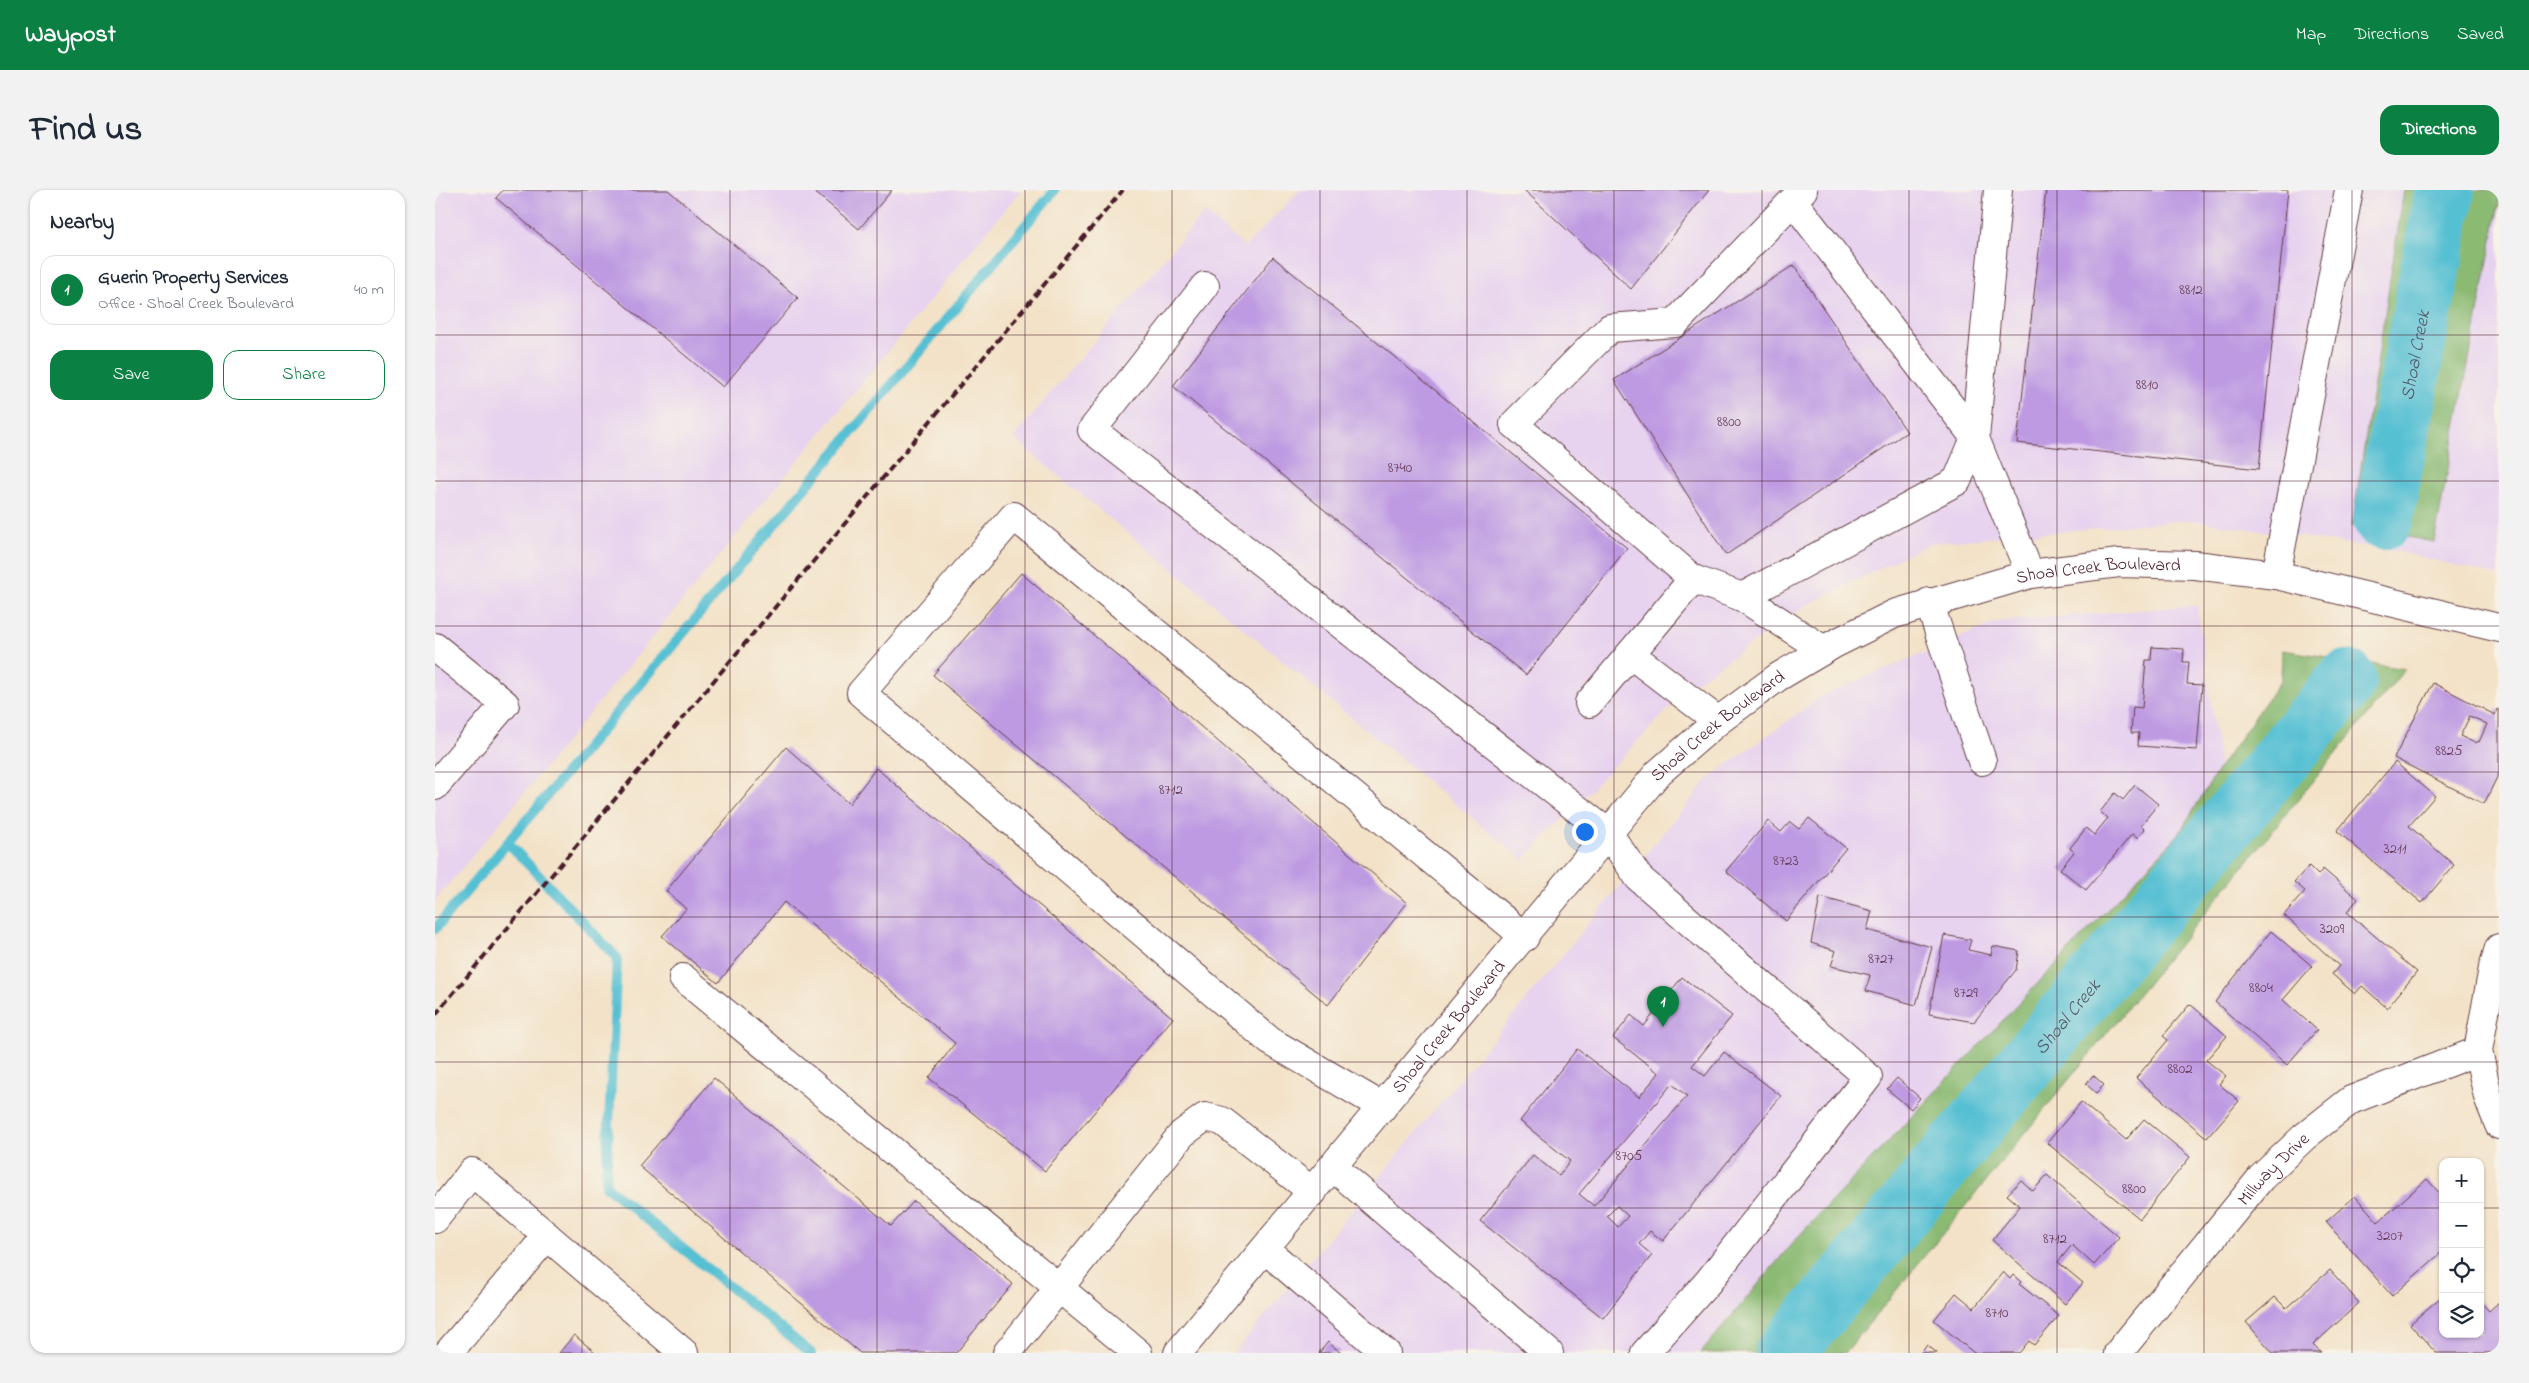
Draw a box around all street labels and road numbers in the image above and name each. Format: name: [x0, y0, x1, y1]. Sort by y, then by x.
street label: Shoal Creek Boulevard: [2013, 552, 2181, 592]
street label: Shoal Creek Boulevard: [1645, 665, 1790, 788]
street label: Shoal Creek Boulevard: [1387, 955, 1513, 1100]
street label: Millway Drive: [2232, 1127, 2317, 1212]

